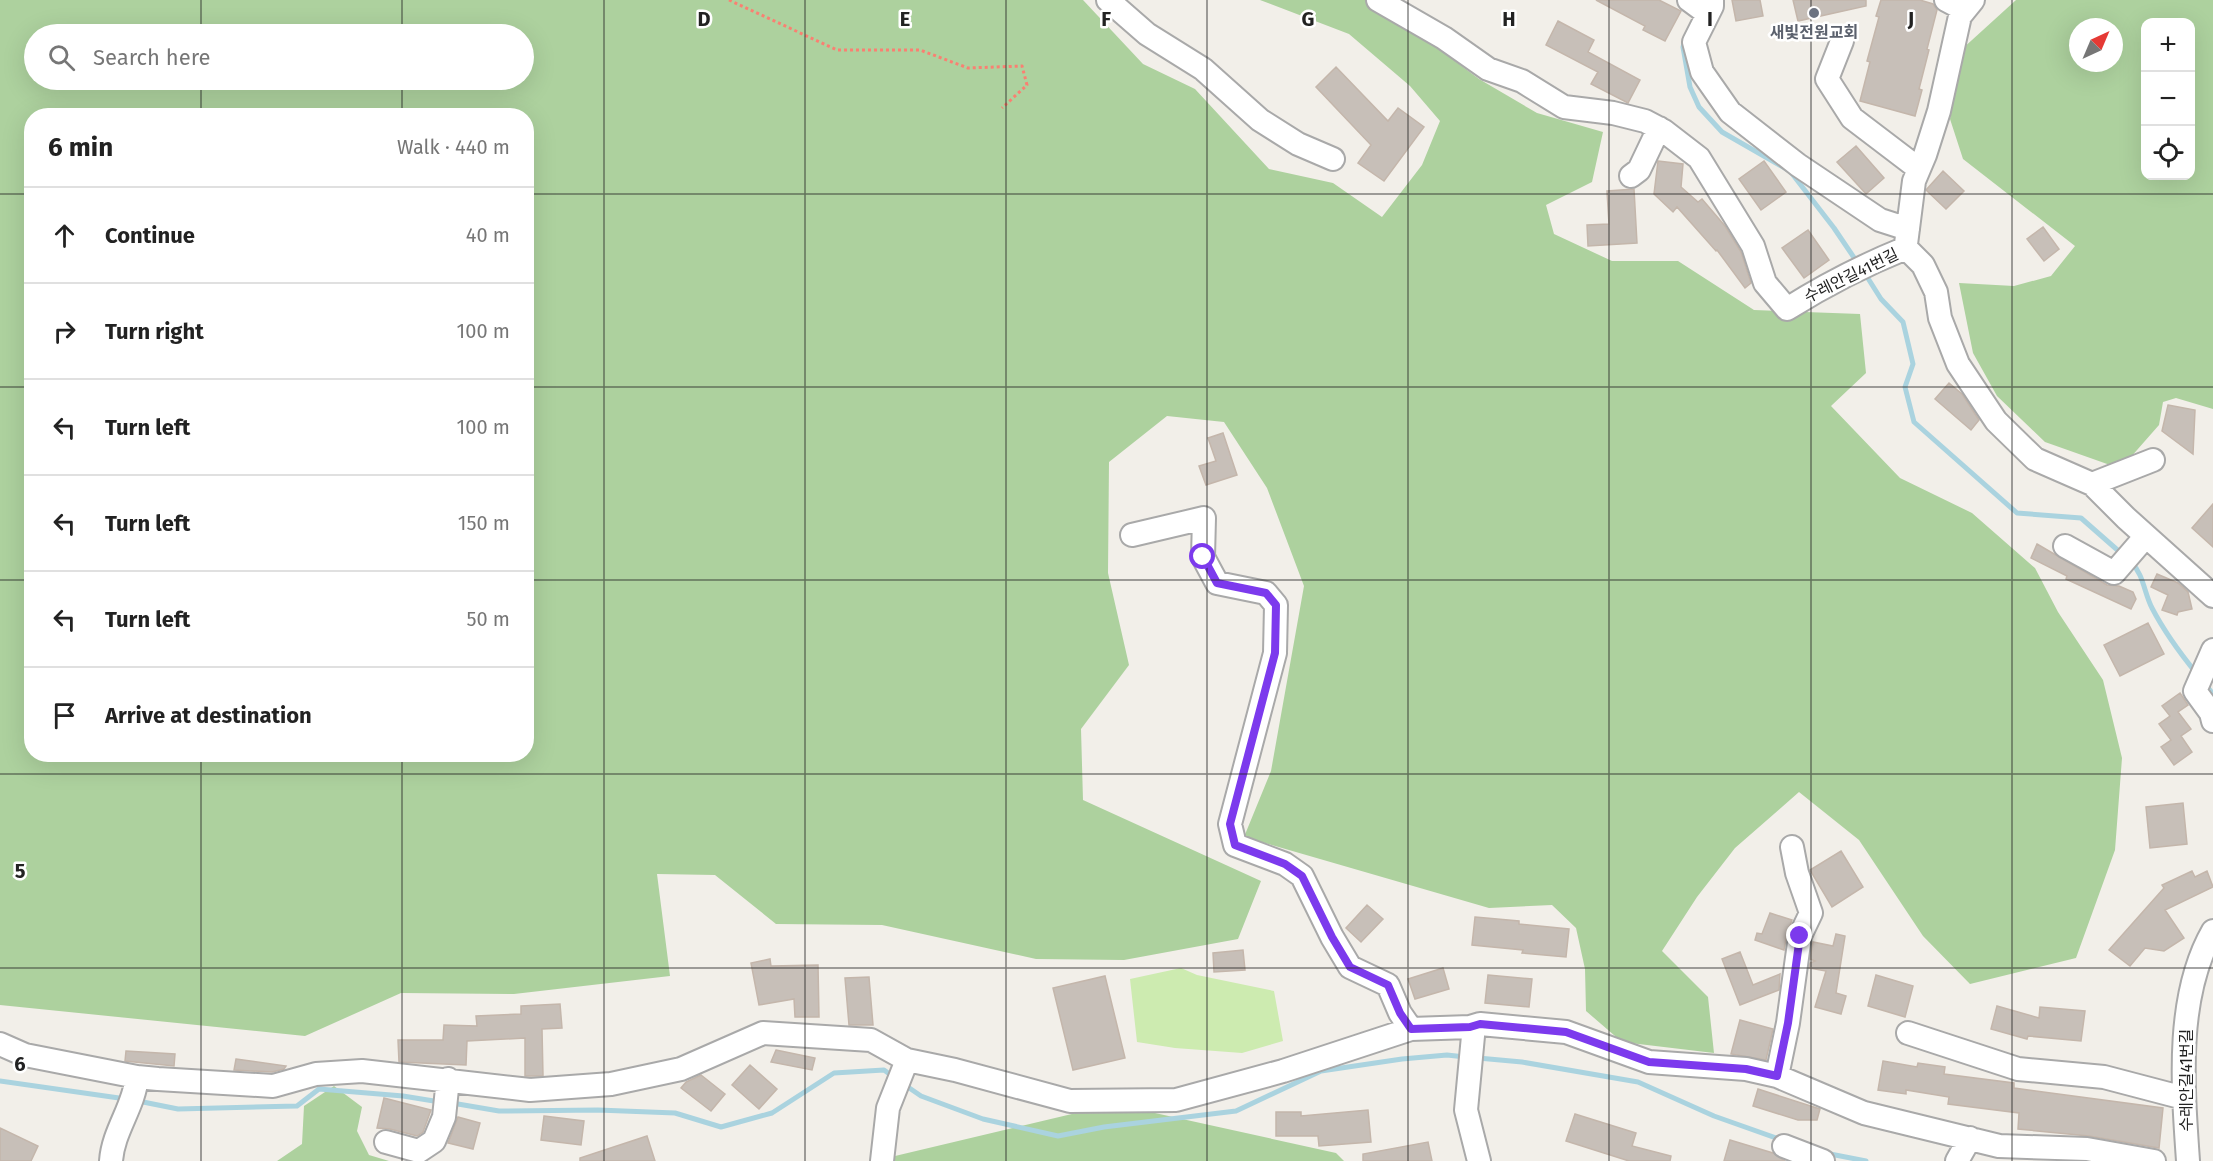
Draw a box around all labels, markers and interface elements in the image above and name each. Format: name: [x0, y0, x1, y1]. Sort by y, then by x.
marker: 새빛전원교회: [1807, 6, 1821, 20]
text: D: [697, 7, 711, 31]
text: E: [900, 7, 910, 31]
text: F: [1101, 7, 1111, 31]
text: G: [1302, 7, 1314, 31]
text: H: [1502, 7, 1516, 31]
text: I: [1707, 7, 1713, 31]
text: J: [1907, 7, 1914, 31]
north arrow: [2069, 18, 2123, 72]
map controls: [2141, 18, 2195, 180]
button: +: [2141, 18, 2195, 72]
place label: 새빛전원교회: [1770, 23, 1858, 42]
search box: [24, 24, 534, 90]
icon: search: [45, 41, 78, 74]
text: Search here: [93, 44, 211, 71]
button: −: [2141, 72, 2195, 126]
button: locate: [2141, 126, 2195, 180]
text: 6 min: [48, 132, 113, 163]
text: Walk · 440 m: [397, 135, 510, 159]
icon: ahead: [48, 219, 81, 252]
text: Continue: [105, 222, 195, 249]
text: 40 m: [466, 223, 510, 247]
street label: 수레안길41번길: [1801, 244, 1902, 307]
icon: right: [48, 315, 81, 348]
text: Turn right: [105, 318, 204, 345]
text: 100 m: [457, 319, 510, 343]
icon: left: [48, 411, 81, 444]
text: Turn left: [105, 414, 190, 441]
text: 100 m: [457, 415, 510, 439]
icon: left: [48, 507, 81, 540]
text: Turn left: [105, 510, 190, 537]
text: 150 m: [458, 511, 510, 535]
route start: [1189, 543, 1215, 569]
icon: left: [48, 603, 81, 636]
text: Turn left: [105, 606, 190, 633]
text: 50 m: [466, 607, 510, 631]
icon: arrive: [48, 699, 81, 732]
text: Arrive at destination: [105, 702, 312, 729]
text: 5: [15, 859, 26, 883]
route end: [1786, 922, 1812, 948]
street label: 수레안길41번길: [2177, 1029, 2196, 1131]
text: 6: [14, 1052, 26, 1076]

